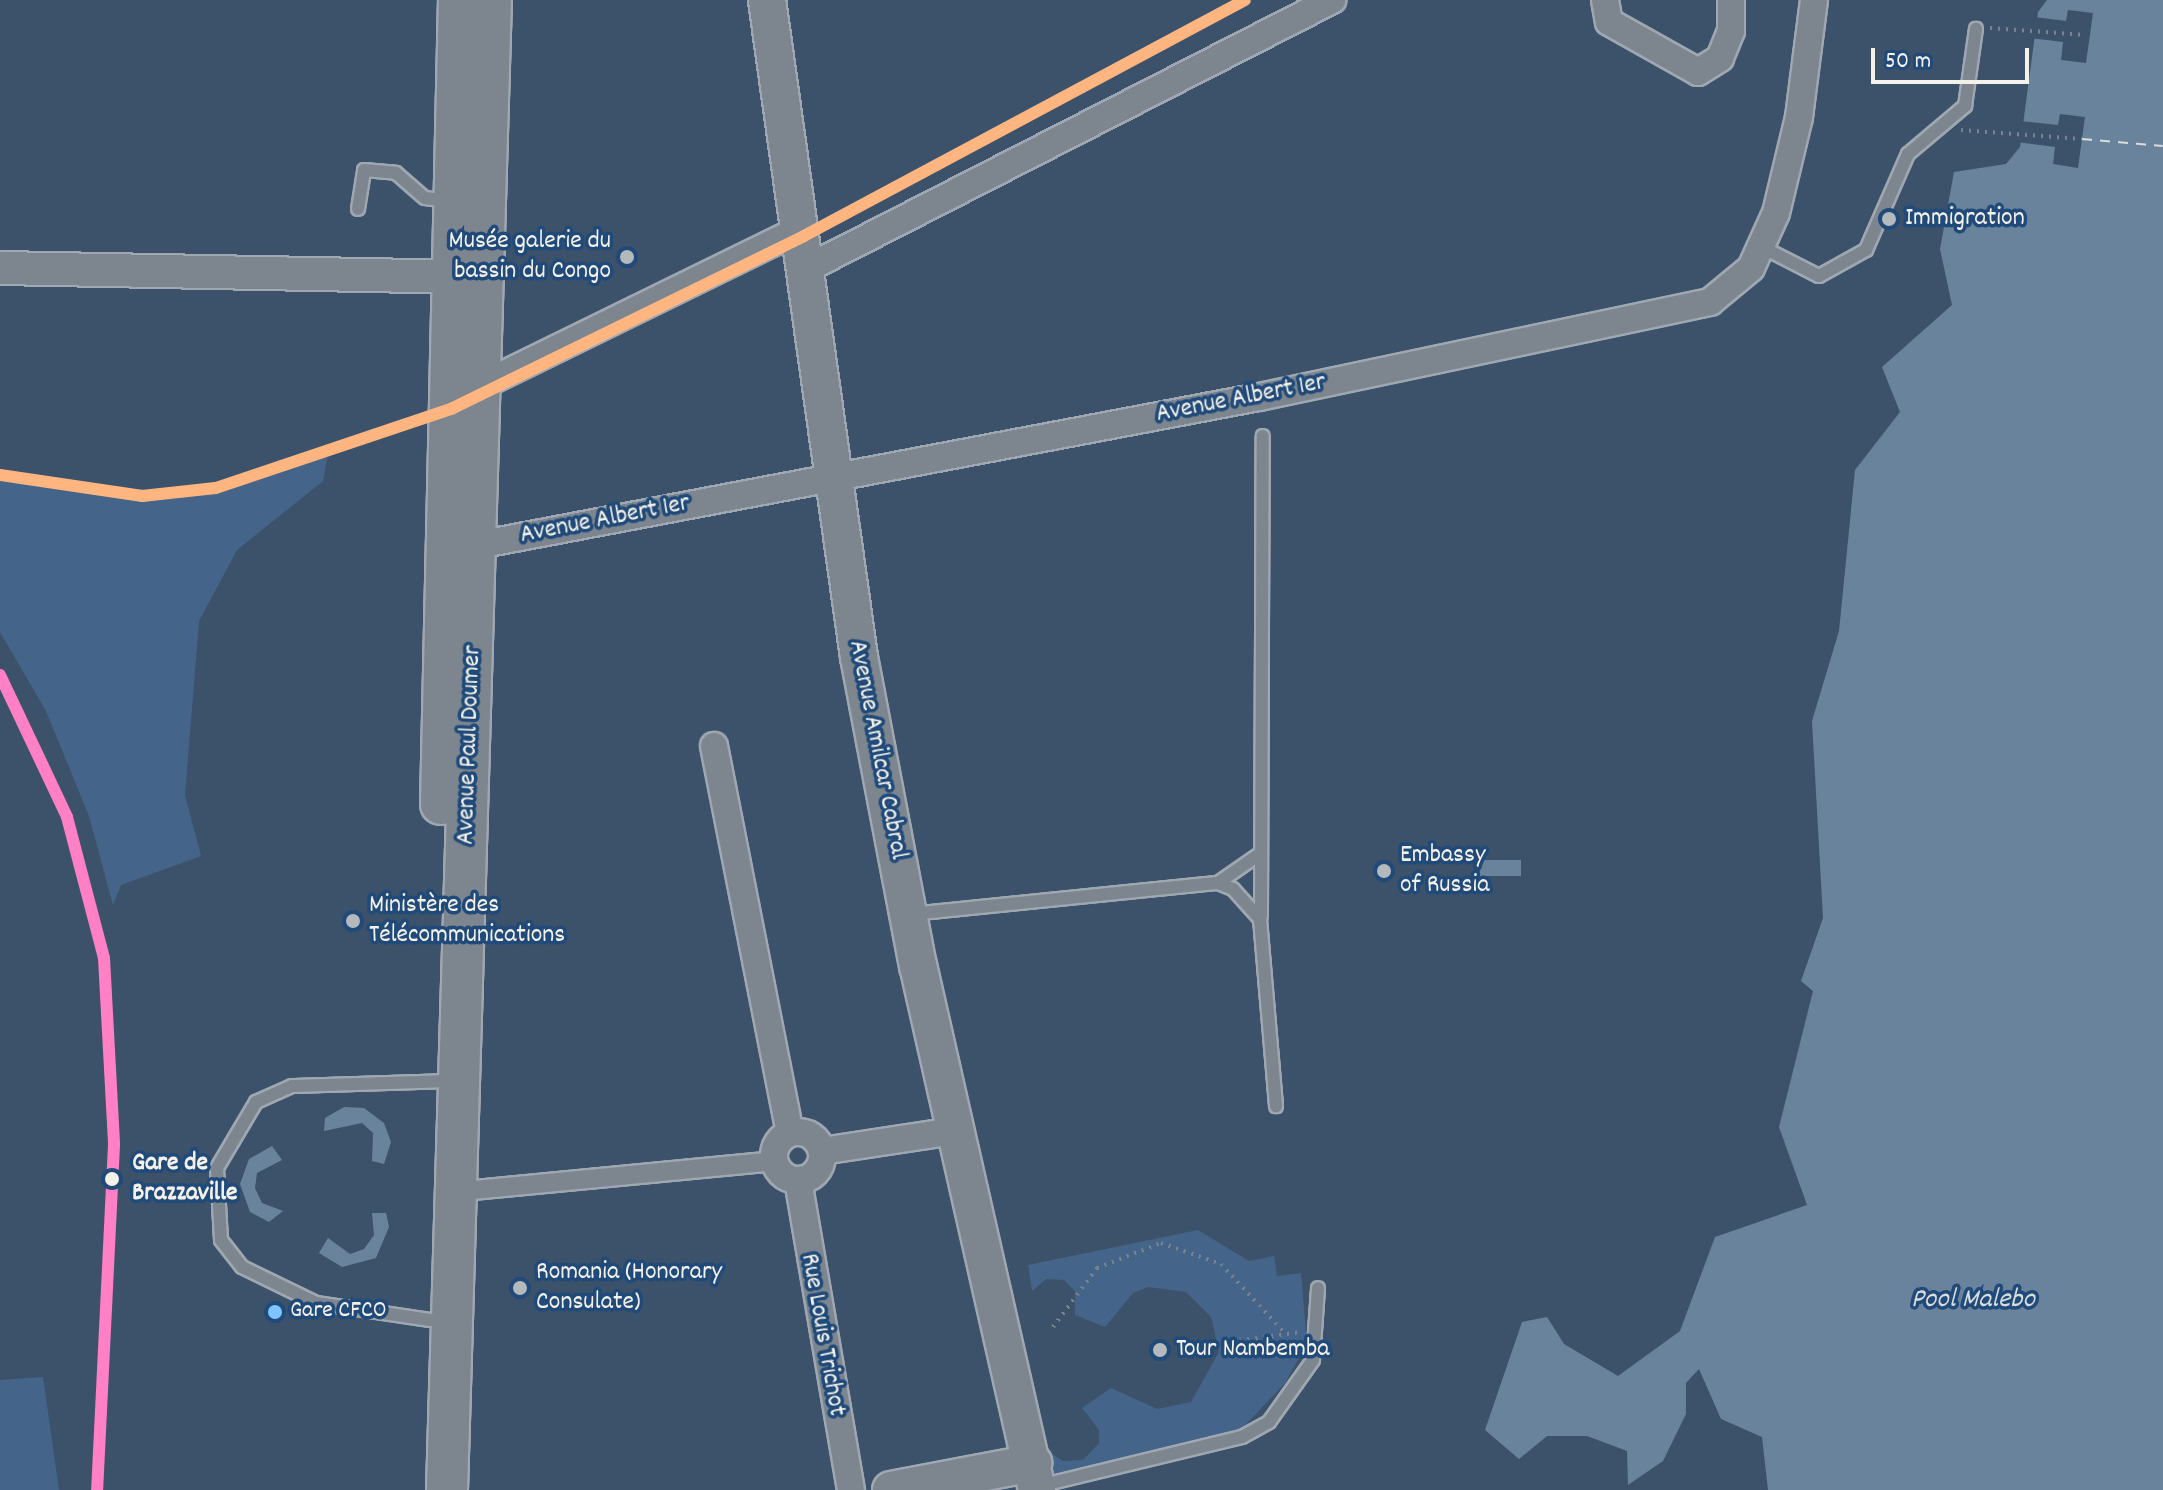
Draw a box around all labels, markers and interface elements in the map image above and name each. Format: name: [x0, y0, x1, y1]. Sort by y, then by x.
scale bar: [1875, 32, 2033, 82]
text: 50 m: [1885, 45, 1931, 79]
place label: Immigration: [1905, 203, 2025, 235]
marker: Immigration: [1880, 210, 1898, 228]
place label: Musée galerie du bassin du Congo: [449, 226, 611, 288]
marker: Musée galerie du bassin du Congo: [618, 248, 636, 266]
street label: Avenue Albert 1er: [1154, 367, 1328, 431]
street label: Avenue Albert 1er: [518, 488, 692, 552]
street label: Avenue Amilcar Cabral: [840, 638, 914, 862]
street label: Avenue Paul Doumer: [451, 645, 489, 845]
place label: Embassy of Russia: [1400, 840, 1489, 902]
marker: Embassy of Russia: [1375, 862, 1393, 880]
place label: Ministère des Télécommunications: [369, 890, 565, 952]
marker: Ministère des Télécommunications: [344, 912, 362, 930]
place label: Gare de Brazzaville: [132, 1148, 238, 1210]
marker: Gare de Brazzaville: [99, 1166, 125, 1192]
street label: Rue Louis Trichot: [792, 1251, 852, 1419]
place label: Romania (Honorary Consulate): [536, 1257, 722, 1318]
marker: Romania (Honorary Consulate): [511, 1279, 529, 1297]
water label: Pool Malebo: [1911, 1284, 2035, 1318]
place label: Gare CFCO: [290, 1298, 387, 1326]
marker: Gare CFCO: [267, 1304, 283, 1320]
place label: Tour Nambemba: [1176, 1334, 1329, 1366]
marker: Tour Nambemba: [1151, 1341, 1169, 1359]

